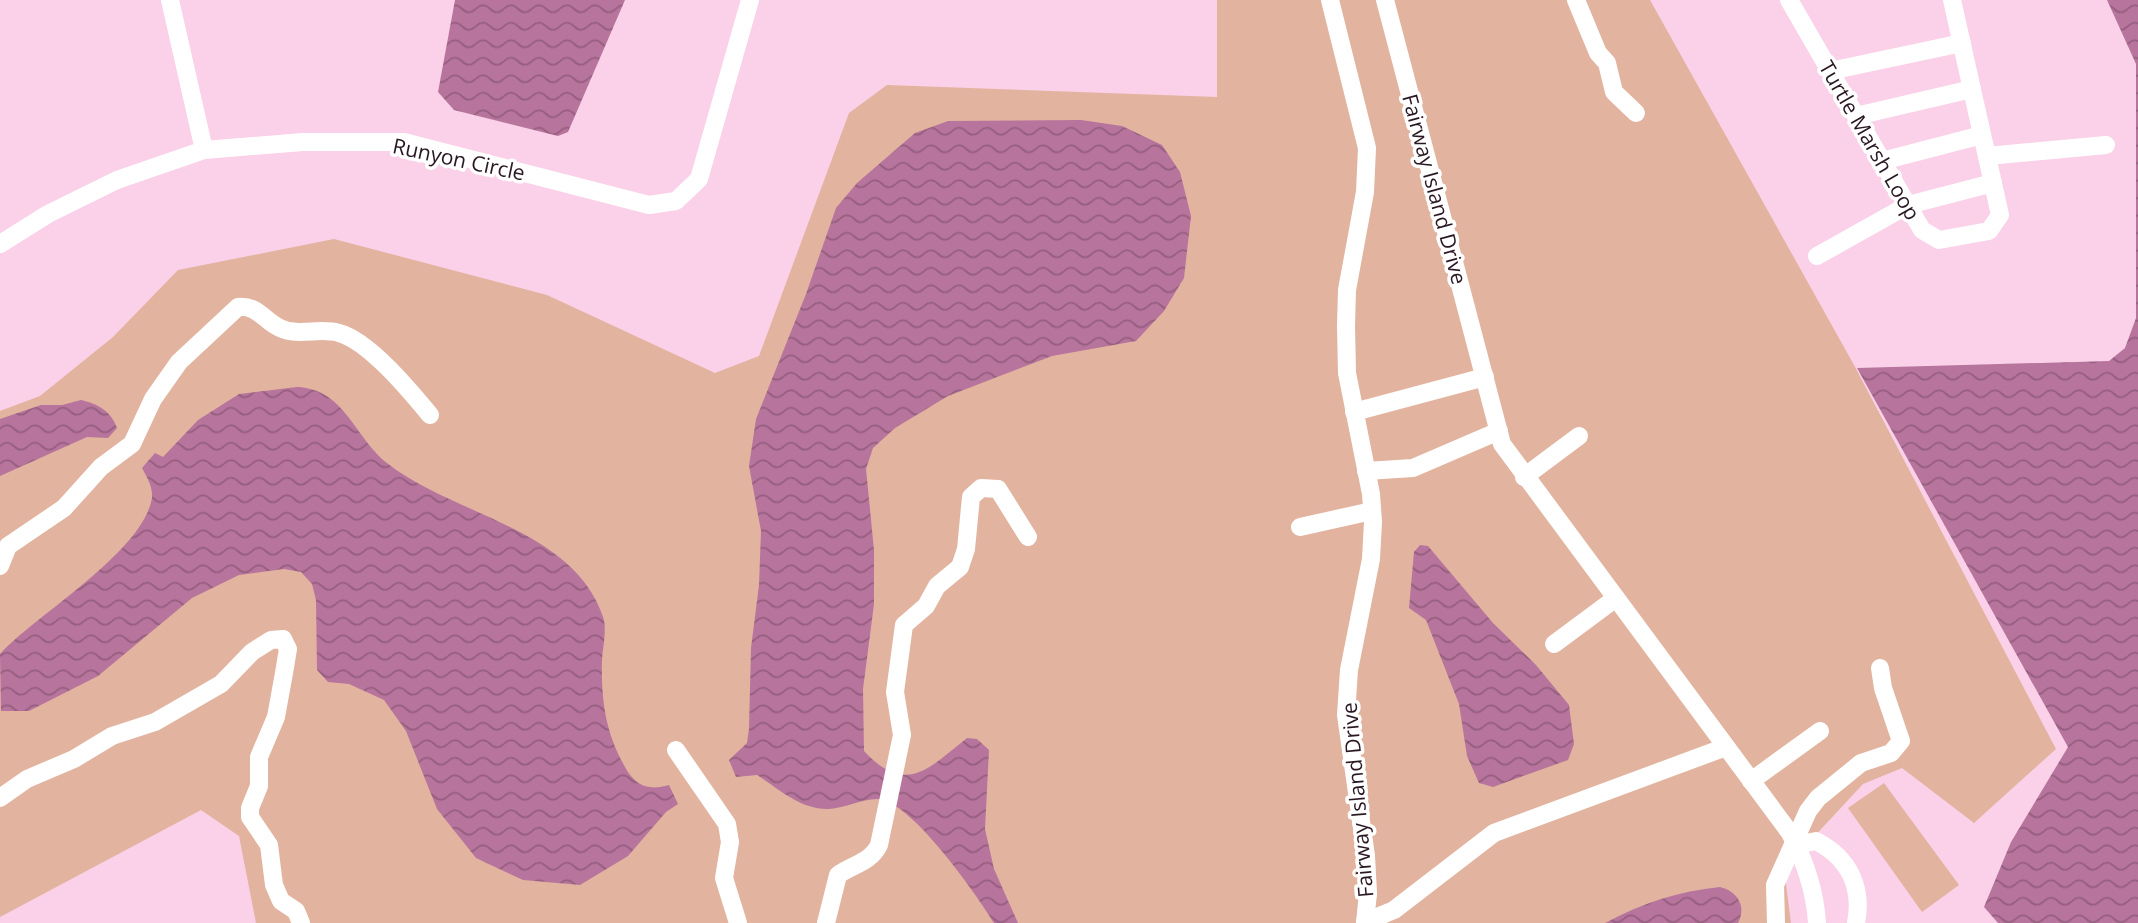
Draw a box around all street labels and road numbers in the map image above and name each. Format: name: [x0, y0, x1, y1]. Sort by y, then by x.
street label: Turtle Marsh Loop: [1813, 55, 1927, 225]
street label: Fairway Island Drive: [1396, 91, 1474, 287]
street label: Runyon Circle: [390, 131, 528, 187]
street label: Fairway Island Drive: [1335, 701, 1379, 899]

